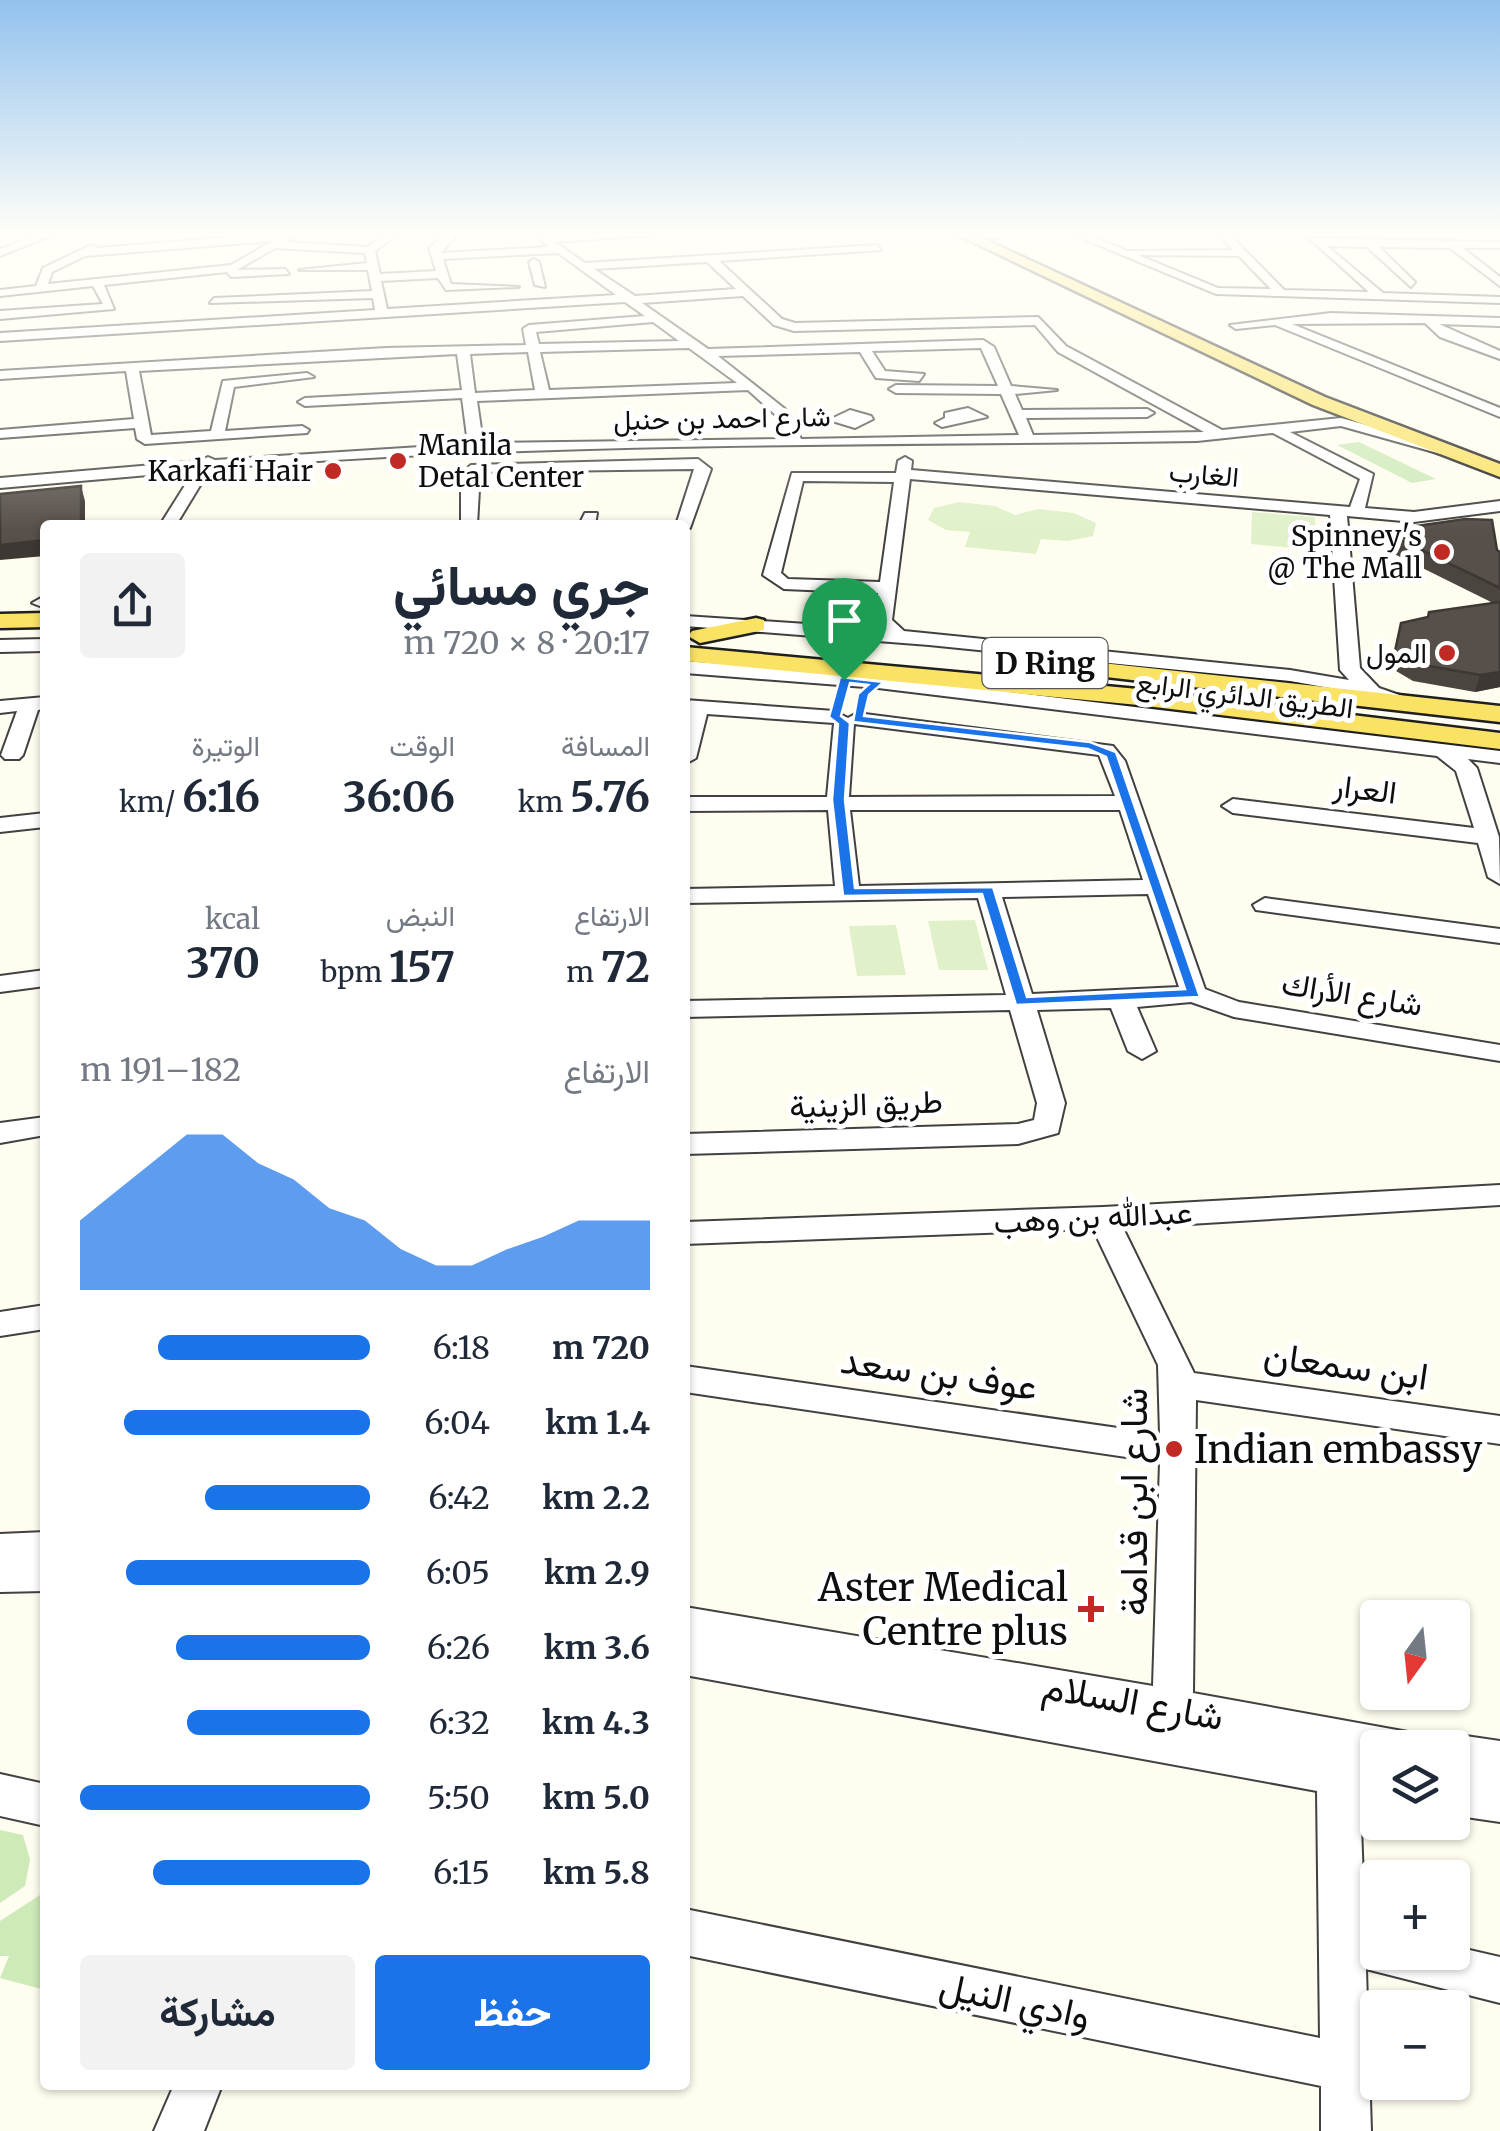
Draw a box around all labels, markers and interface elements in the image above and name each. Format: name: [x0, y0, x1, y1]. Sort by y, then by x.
street label: شارع احمد بن حنبل: [613, 398, 831, 439]
place label: Manila Detal Center: [418, 427, 584, 495]
marker: Manila Detal Center: [387, 450, 409, 472]
place label: Karkafi Hair: [147, 453, 313, 489]
street label: الغارب: [1168, 453, 1240, 495]
marker: Karkafi Hair: [322, 460, 344, 482]
place label: Spinney's @ The Mall: [1267, 518, 1422, 586]
marker: Spinney's @ The Mall: [1431, 541, 1453, 563]
text: جري مسائي: [393, 551, 650, 620]
button: share: [80, 553, 185, 658]
pin: [802, 578, 887, 681]
icon: arrive: [817, 593, 872, 648]
text: 20:17 · 8 × 720 m: [404, 623, 650, 663]
place label: المول: [1366, 635, 1427, 671]
road number: D Ring: [982, 638, 1108, 688]
marker: المول: [1436, 642, 1458, 664]
street label: الطريق الدائري الرابع: [1134, 664, 1355, 731]
text: الوتيرة: [192, 728, 260, 764]
text: الوقت: [389, 728, 455, 764]
text: المسافة: [561, 728, 650, 764]
street label: العرار: [1330, 765, 1399, 813]
text: 6:16: [182, 771, 260, 823]
text: 36:06: [343, 771, 455, 823]
text: 5.76: [570, 771, 650, 823]
text: /km: [119, 784, 182, 820]
text: km: [518, 784, 570, 820]
text: النبض: [386, 898, 455, 934]
text: الارتفاع: [574, 898, 650, 934]
text: kcal: [205, 901, 260, 937]
text: 370: [186, 937, 260, 989]
text: 157: [389, 941, 455, 993]
text: 72: [601, 941, 650, 993]
text: bpm: [320, 954, 389, 990]
text: m: [566, 954, 601, 990]
street label: شارع الأراك: [1278, 963, 1425, 1027]
text: 182–191 m: [80, 1050, 241, 1090]
text: الارتفاع: [563, 1052, 650, 1092]
street label: طريق الزينية: [789, 1081, 943, 1127]
street label: عبدالله بن وهب: [993, 1192, 1193, 1242]
text: 6:18: [433, 1328, 490, 1368]
text: 720 m: [552, 1328, 650, 1368]
street label: ابن سمعان: [1261, 1330, 1431, 1400]
street label: عوف بن سعد: [838, 1336, 1040, 1410]
street label: شارع ابن قدامة: [1110, 1388, 1160, 1616]
text: 6:04: [424, 1403, 490, 1443]
text: 1.4 km: [545, 1403, 650, 1443]
place label: Indian embassy: [1194, 1426, 1482, 1473]
marker: Indian embassy: [1163, 1438, 1185, 1460]
text: 6:42: [428, 1478, 490, 1518]
text: 2.2 km: [542, 1478, 650, 1518]
text: 6:05: [426, 1553, 490, 1593]
text: 2.9 km: [544, 1553, 650, 1593]
place label: Aster Medical Centre plus: [817, 1564, 1068, 1655]
marker: Aster Medical Centre plus: [1078, 1596, 1104, 1622]
north arrow: [1360, 1600, 1470, 1710]
map controls: [1360, 1600, 1470, 2100]
text: 6:26: [427, 1628, 490, 1668]
text: 3.6 km: [544, 1628, 650, 1668]
street label: شارع السلام: [1038, 1662, 1227, 1743]
text: 6:32: [429, 1703, 490, 1743]
text: 4.3 km: [542, 1703, 650, 1743]
button: layers: [1360, 1730, 1470, 1840]
text: 5:50: [427, 1778, 490, 1818]
text: 5.0 km: [543, 1778, 650, 1818]
text: 6:15: [433, 1853, 490, 1893]
text: 5.8 km: [543, 1853, 650, 1893]
button: +: [1360, 1860, 1470, 1970]
button: مشاركة: [80, 1955, 355, 2070]
button: حفظ: [375, 1955, 650, 2070]
street label: وادي النيل: [934, 1961, 1095, 2047]
button: −: [1360, 1990, 1470, 2100]

